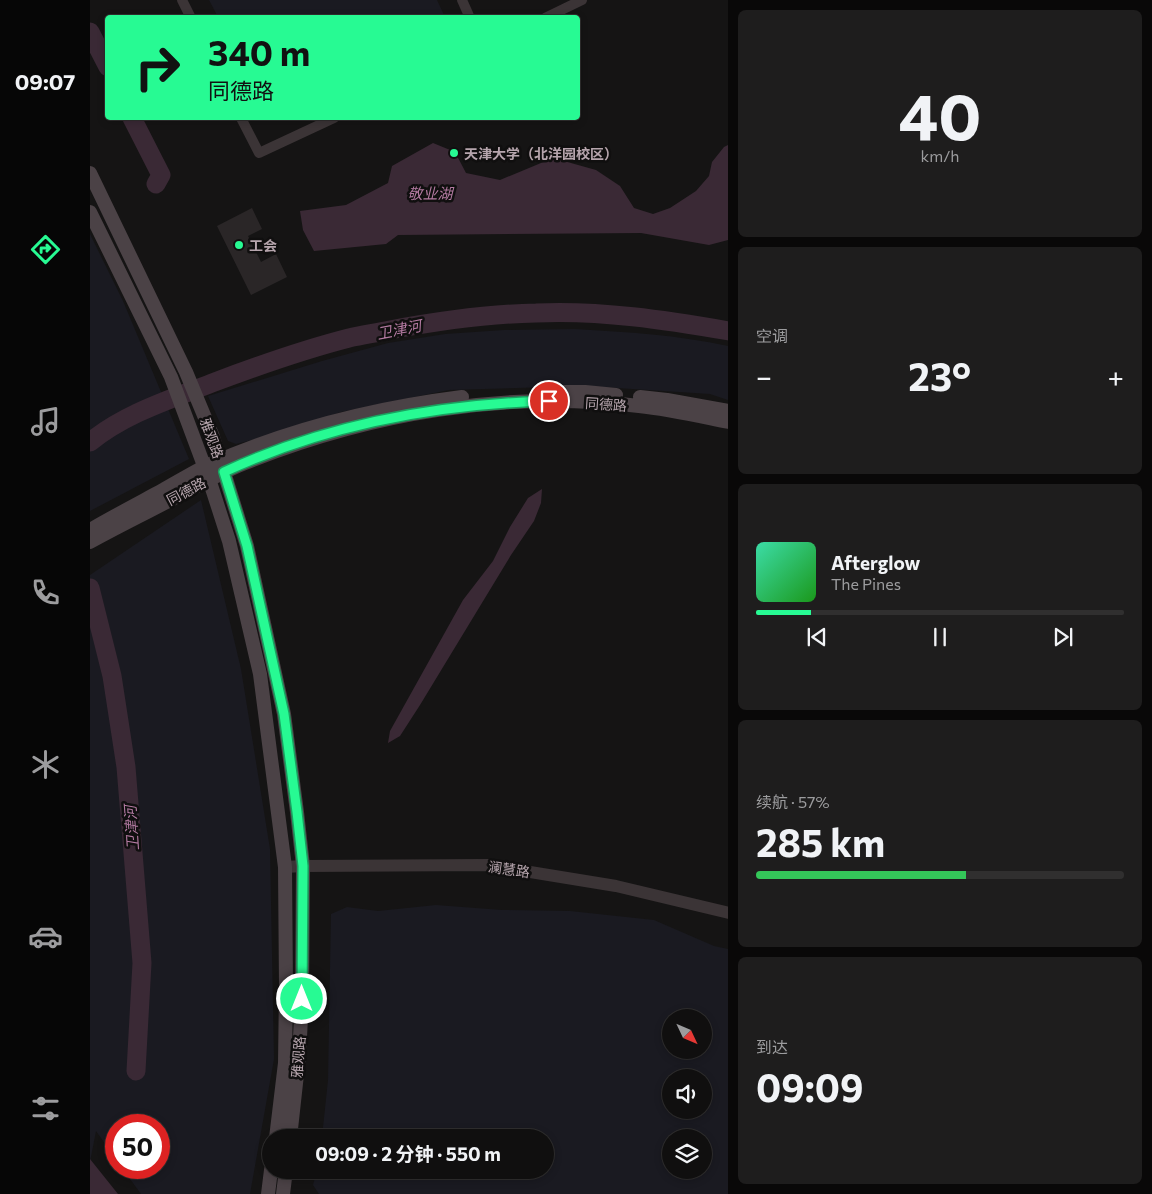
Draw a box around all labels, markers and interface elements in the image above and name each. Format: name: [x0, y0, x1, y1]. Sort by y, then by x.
text: 340 m: [208, 30, 310, 73]
icon: right: [125, 35, 190, 100]
text: 09:07: [15, 68, 75, 95]
text: 40: [898, 74, 982, 153]
text: 同德路: [208, 77, 274, 104]
place label: 天津大学（北洋园校区）: [464, 145, 618, 162]
text: km/h: [921, 146, 959, 165]
marker: 天津大学（北洋园校区）: [448, 147, 460, 159]
water label: 敬业湖: [407, 184, 454, 202]
icon: directions: [28, 232, 63, 267]
place label: 工会: [249, 237, 277, 254]
marker: 工会: [233, 239, 245, 251]
water label: 卫津河: [375, 315, 426, 342]
text: 空调: [756, 326, 788, 345]
text: 23°: [908, 352, 971, 399]
text: −: [756, 359, 772, 393]
text: +: [1108, 359, 1124, 393]
pin: [528, 380, 570, 422]
icon: arrive: [535, 387, 563, 415]
street label: 同德路: [584, 394, 628, 414]
icon: music: [28, 404, 63, 439]
street label: 雅观路: [197, 415, 227, 461]
street label: 同德路: [163, 474, 209, 508]
text: Afterglow: [831, 551, 920, 574]
text: The Pines: [831, 574, 901, 593]
icon: phone: [28, 575, 63, 610]
icon: previous: [803, 623, 831, 651]
icon: pause: [926, 623, 954, 651]
icon: next: [1049, 623, 1077, 651]
icon: climate: [28, 747, 63, 782]
text: 续航 · 57%: [756, 792, 830, 811]
water label: 卫津河: [120, 802, 142, 851]
text: 285 km: [756, 818, 885, 865]
street label: 澜慧路: [487, 858, 531, 880]
icon: car: [28, 919, 63, 954]
position arrow: [275, 972, 327, 1024]
north arrow: [662, 1009, 712, 1059]
map controls: [662, 1009, 712, 1179]
street label: 雅观路: [288, 1035, 308, 1079]
text: 到达: [756, 1037, 788, 1056]
text: 09:09: [756, 1063, 863, 1110]
button: sound: [662, 1069, 712, 1119]
icon: filters: [28, 1091, 63, 1126]
speed limit sign: 50: [105, 1114, 170, 1179]
button: layers: [662, 1129, 712, 1179]
text: 09:09 · 2 分钟 · 550 m: [315, 1142, 501, 1165]

